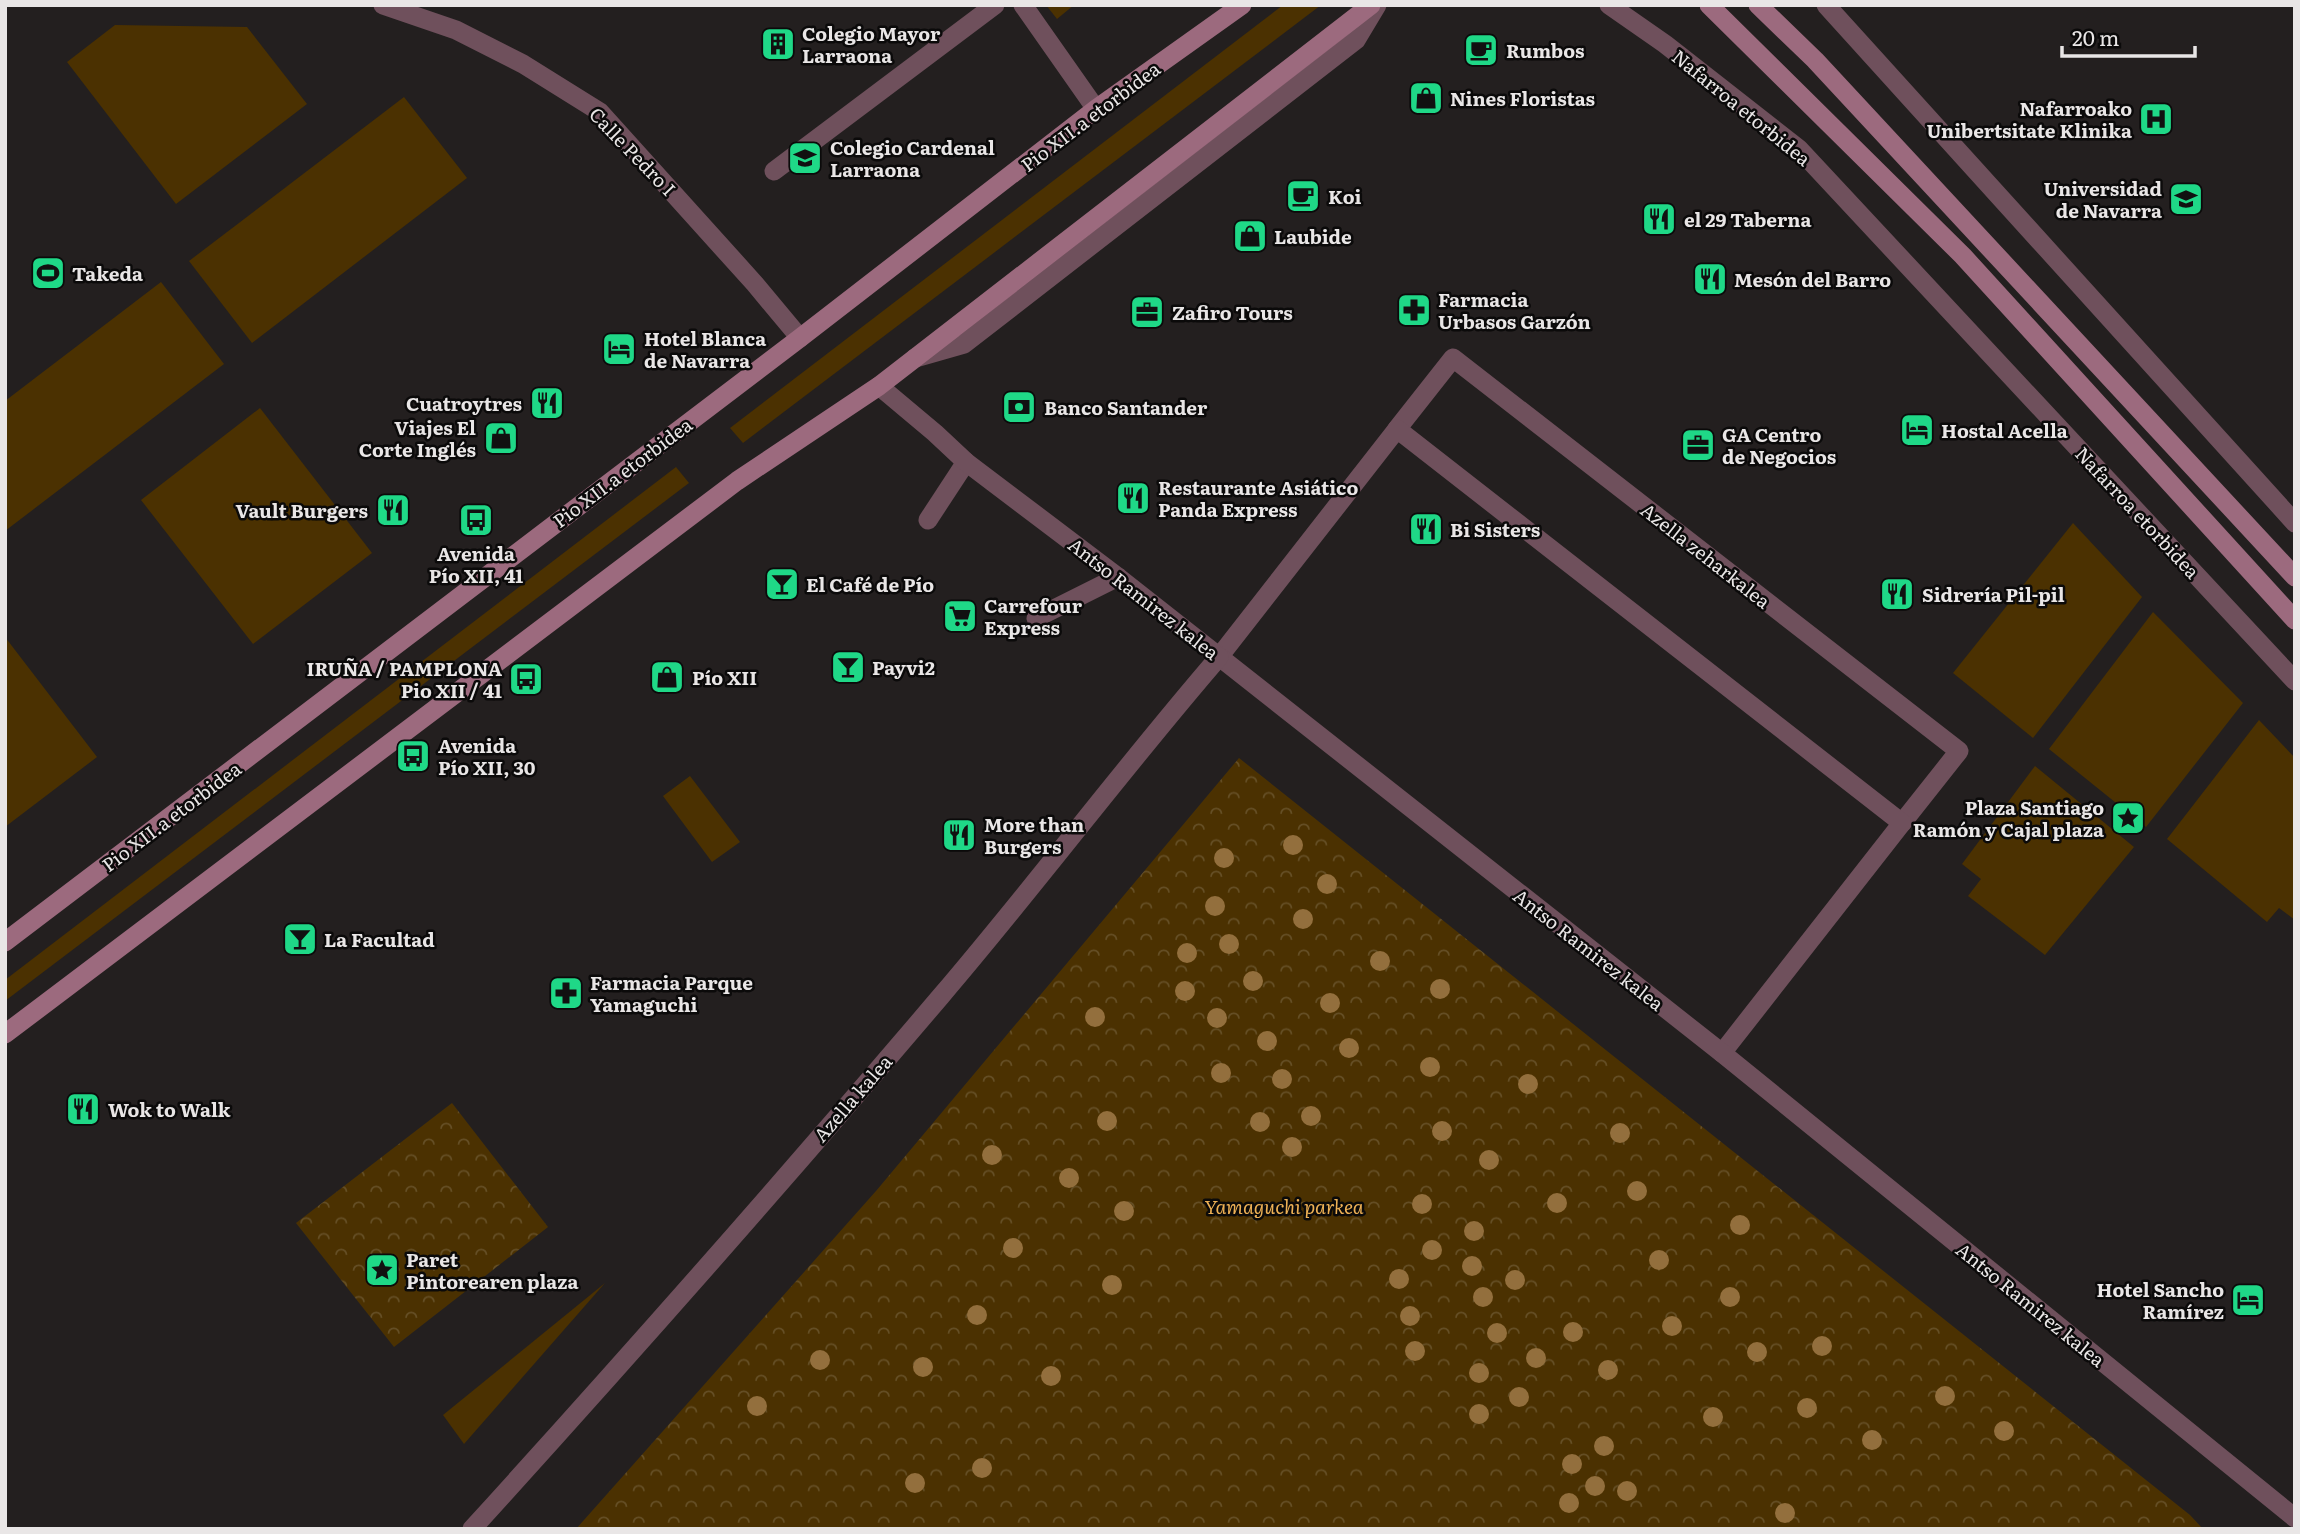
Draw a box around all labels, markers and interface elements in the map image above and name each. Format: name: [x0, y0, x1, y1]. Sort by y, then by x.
scale bar: [2062, 14, 2195, 58]
place label: Colegio Mayor Larraona: [802, 19, 941, 69]
text: 20 m: [2072, 21, 2119, 52]
building icon: Colegio Mayor Larraona: [759, 25, 797, 63]
cafe icon: Rumbos: [1462, 31, 1500, 69]
place label: Rumbos: [1506, 36, 1584, 64]
street label: Nafarroa etorbidea: [1667, 42, 1818, 172]
street label: Pio XII.a etorbidea: [1014, 54, 1166, 178]
shop icon: Nines Floristas: [1407, 79, 1445, 117]
place label: Nines Floristas: [1450, 84, 1595, 112]
place label: Nafarroako Unibertsitate Klinika: [1927, 94, 2132, 144]
street label: Calle Pedro I: [583, 100, 683, 202]
hospital icon: Nafarroako Unibertsitate Klinika: [2137, 100, 2175, 138]
place label: Colegio Cardenal Larraona: [830, 133, 995, 183]
school or university icon: Colegio Cardenal Larraona: [786, 139, 824, 177]
place label: Universidad de Navarra: [2043, 174, 2162, 224]
cafe icon: Koi: [1284, 177, 1322, 215]
school or university icon: Universidad de Navarra: [2167, 180, 2205, 218]
place label: Koi: [1328, 182, 1362, 210]
restaurant icon: el 29 Taberna: [1640, 200, 1678, 238]
place label: el 29 Taberna: [1684, 205, 1811, 233]
shop icon: Laubide: [1231, 217, 1269, 255]
place label: Laubide: [1274, 222, 1352, 250]
sports icon: Takeda: [29, 254, 67, 292]
place label: Takeda: [72, 259, 143, 287]
restaurant icon: Mesón del Barro: [1691, 260, 1729, 298]
place label: Mesón del Barro: [1734, 265, 1891, 293]
place label: Farmacia Urbasos Garzón: [1438, 285, 1591, 335]
pharmacy icon: Farmacia Urbasos Garzón: [1395, 291, 1433, 329]
office icon: Zafiro Tours: [1128, 293, 1166, 331]
place label: Zafiro Tours: [1172, 298, 1293, 326]
place label: Hotel Blanca de Navarra: [644, 324, 766, 374]
hotel icon: Hotel Blanca de Navarra: [600, 330, 638, 368]
restaurant icon: Cuatroytres: [528, 384, 566, 422]
bank icon: Banco Santander: [1000, 388, 1038, 426]
place label: Cuatroytres: [406, 389, 522, 417]
place label: Banco Santander: [1044, 393, 1208, 421]
street label: Pio XII.a etorbidea: [546, 410, 698, 534]
hotel icon: Hostal Acella: [1898, 411, 1936, 449]
place label: Viajes El Corte Inglés: [359, 413, 476, 463]
place label: Hostal Acella: [1941, 416, 2068, 444]
shop icon: Viajes El Corte Inglés: [482, 419, 520, 457]
place label: GA Centro de Negocios: [1722, 420, 1836, 470]
office icon: GA Centro de Negocios: [1679, 426, 1717, 464]
street label: Nafarroa etorbidea: [2069, 440, 2207, 585]
place label: Restaurante Asiático Panda Express: [1158, 473, 1358, 523]
restaurant icon: Restaurante Asiático Panda Express: [1114, 479, 1152, 517]
restaurant icon: Vault Burgers: [374, 491, 412, 529]
street label: Azella zeharkalea: [1635, 495, 1777, 615]
place label: Vault Burgers: [235, 496, 368, 524]
bus stop icon: Avenida Pío XII, 41: [457, 501, 495, 539]
restaurant icon: Bi Sisters: [1407, 510, 1445, 548]
place label: Bi Sisters: [1450, 515, 1540, 543]
street label: Antso Ramirez kalea: [1063, 530, 1226, 666]
place label: Avenida Pío XII, 41: [429, 539, 523, 589]
bar icon: El Café de Pío: [763, 565, 801, 603]
place label: El Café de Pío: [806, 570, 934, 598]
restaurant icon: Sidrería Pil-pil: [1878, 575, 1916, 613]
place label: Sidrería Pil-pil: [1922, 580, 2065, 608]
place label: Carrefour Express: [984, 591, 1083, 641]
supermarket icon: Carrefour Express: [941, 597, 979, 635]
bar icon: Payvi2: [829, 648, 867, 686]
place label: Payvi2: [872, 653, 935, 681]
place label: IRUÑA / PAMPLONA Pio XII / 41: [306, 654, 503, 704]
shop icon: Pío XII: [648, 658, 686, 696]
bus stop icon: IRUÑA / PAMPLONA Pio XII / 41: [507, 660, 545, 698]
place label: Pío XII: [692, 663, 757, 691]
place label: Avenida Pío XII, 30: [438, 731, 536, 781]
bus stop icon: Avenida Pío XII, 30: [394, 737, 432, 775]
street label: Pio XII.a etorbidea: [95, 754, 247, 878]
place label: Plaza Santiago Ramón y Cajal plaza: [1913, 793, 2104, 843]
place icon: Plaza Santiago Ramón y Cajal plaza: [2109, 799, 2147, 837]
place label: More than Burgers: [984, 810, 1084, 860]
restaurant icon: More than Burgers: [940, 816, 978, 854]
street label: Antso Ramirez kalea: [1508, 881, 1671, 1017]
bar icon: La Facultad: [281, 920, 319, 958]
place label: La Facultad: [324, 925, 435, 953]
place label: Farmacia Parque Yamaguchi: [590, 968, 753, 1018]
pharmacy icon: Farmacia Parque Yamaguchi: [547, 974, 585, 1012]
street label: Azella kalea: [806, 1048, 898, 1148]
restaurant icon: Wok to Walk: [64, 1090, 102, 1128]
place label: Wok to Walk: [108, 1095, 231, 1123]
park label: Yamaguchi parkea: [1204, 1192, 1364, 1220]
street label: Antso Ramirez kalea: [1951, 1235, 2112, 1373]
place label: Paret Pintorearen plaza: [406, 1245, 578, 1295]
place icon: Paret Pintorearen plaza: [363, 1251, 401, 1289]
place label: Hotel Sancho Ramírez: [2097, 1275, 2224, 1325]
hotel icon: Hotel Sancho Ramírez: [2229, 1281, 2267, 1319]

